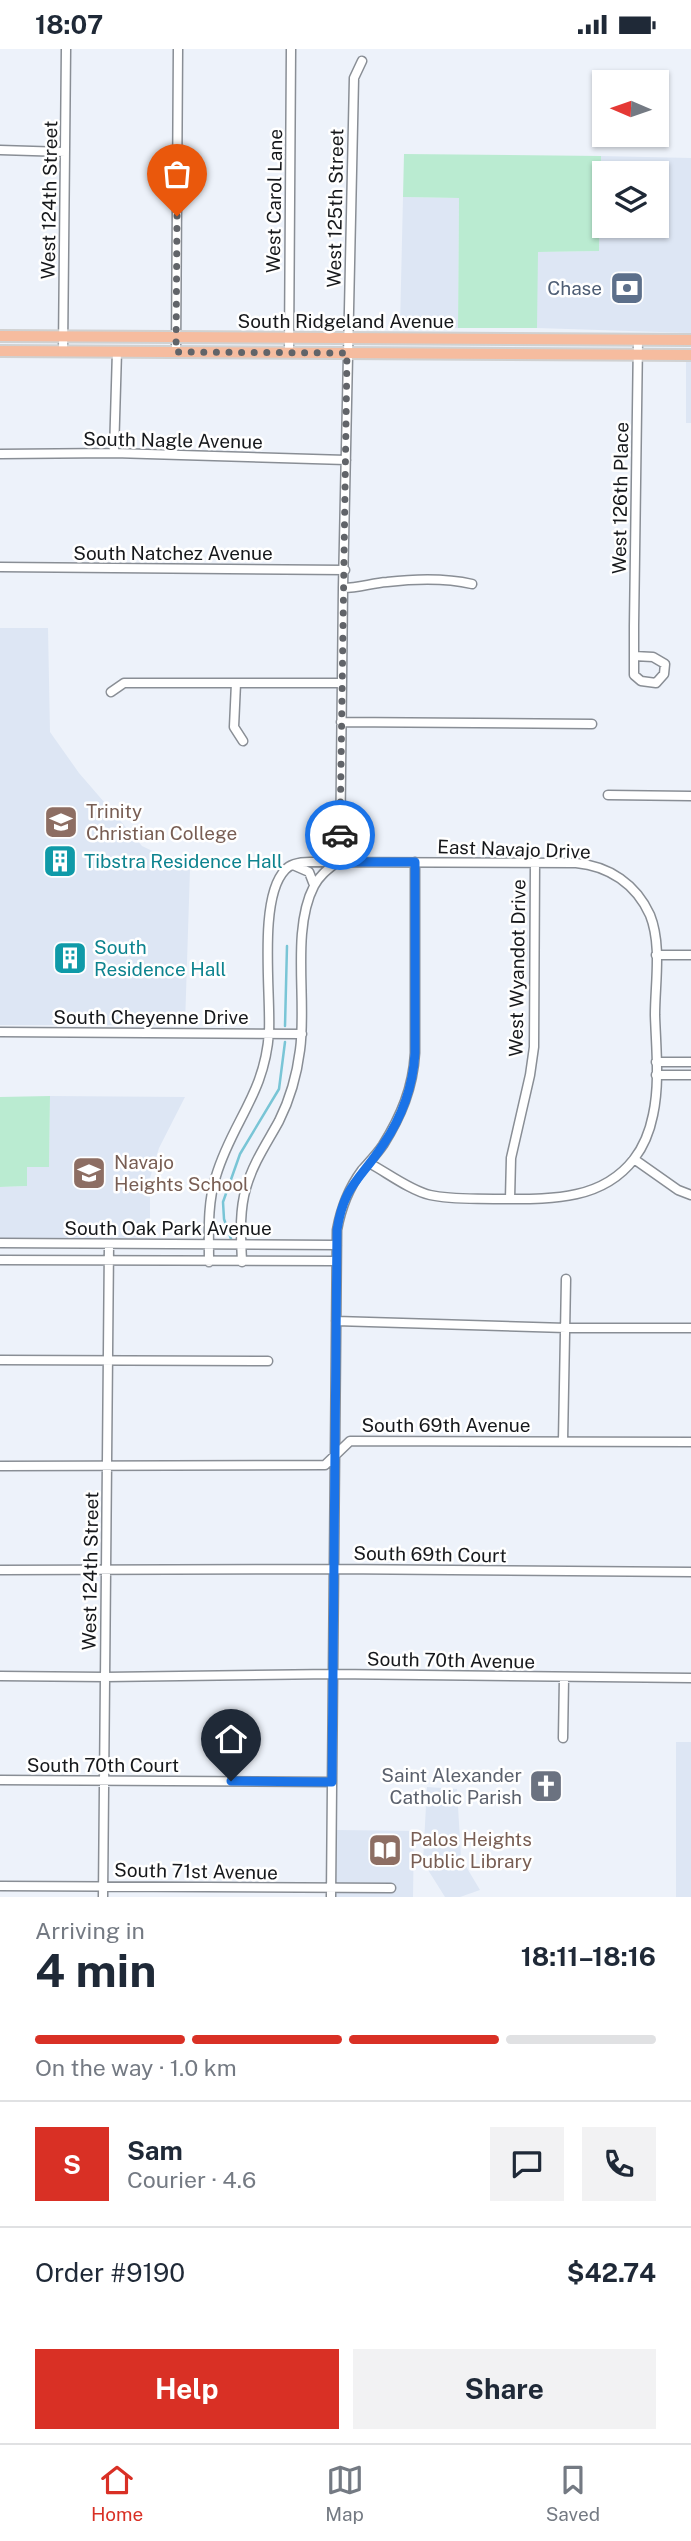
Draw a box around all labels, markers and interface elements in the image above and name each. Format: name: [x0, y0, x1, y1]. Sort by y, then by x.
text: 18:07: [35, 9, 103, 40]
north arrow: [592, 70, 668, 147]
map controls: [592, 70, 669, 238]
street label: West 124th Street: [37, 120, 61, 280]
street label: West 125th Street: [323, 128, 347, 288]
street label: West Carol Lane: [262, 129, 286, 273]
pin: [147, 144, 207, 216]
icon: bag: [158, 155, 196, 193]
button: layers: [592, 161, 669, 238]
bank icon: Chase: [608, 269, 646, 307]
place label: Chase: [547, 277, 602, 299]
street label: South Ridgeland Avenue: [238, 310, 454, 332]
street label: West 126th Place: [608, 422, 632, 574]
street label: South Nagle Avenue: [83, 427, 263, 453]
street label: South Natchez Avenue: [73, 542, 273, 564]
place label: Trinity Christian College: [86, 800, 237, 844]
courier: [305, 800, 375, 870]
school or university icon: Trinity Christian College: [42, 803, 80, 841]
icon: car: [321, 816, 359, 854]
street label: East Navajo Drive: [437, 835, 591, 863]
building icon: Tibstra Residence Hall: [41, 842, 79, 880]
place label: Tibstra Residence Hall: [84, 850, 283, 872]
street label: West Wyandot Drive: [504, 879, 530, 1057]
place label: South Residence Hall: [94, 936, 226, 980]
building icon: South Residence Hall: [51, 939, 89, 977]
street label: South Cheyenne Drive: [53, 1006, 249, 1028]
place label: Navajo Heights School: [114, 1151, 249, 1195]
school or university icon: Navajo Heights School: [70, 1154, 108, 1192]
street label: South Oak Park Avenue: [64, 1217, 272, 1239]
street label: South 69th Avenue: [361, 1414, 531, 1436]
street label: West 124th Street: [78, 1491, 102, 1651]
street label: South 69th Court: [353, 1542, 507, 1566]
street label: South 70th Avenue: [367, 1648, 535, 1672]
pin: [201, 1709, 261, 1781]
icon: home: [212, 1720, 250, 1758]
street label: South 70th Court: [27, 1754, 179, 1776]
place label: Saint Alexander Catholic Parish: [381, 1764, 522, 1808]
church icon: Saint Alexander Catholic Parish: [527, 1767, 565, 1805]
place label: Palos Heights Public Library: [410, 1828, 532, 1872]
library icon: Palos Heights Public Library: [366, 1831, 404, 1869]
street label: South 71st Avenue: [114, 1859, 278, 1883]
text: Arriving in: [35, 1917, 145, 1944]
text: 18:11–18:16: [521, 1941, 656, 1972]
text: 4 min: [35, 1943, 156, 1997]
text: On the way · 1.0 km: [35, 2054, 237, 2081]
button: chat: [490, 2127, 564, 2201]
button: phone: [582, 2127, 656, 2201]
text: Sam: [127, 2135, 183, 2166]
text: S: [63, 2149, 81, 2180]
text: Courier · 4.6: [127, 2166, 256, 2193]
text: Order #9190: [35, 2257, 185, 2288]
text: $42.74: [567, 2257, 656, 2288]
button: Help: [35, 2349, 339, 2429]
button: Share: [353, 2349, 656, 2429]
tab: Home: [91, 2461, 143, 2525]
tab: Map: [325, 2461, 364, 2525]
tab: Saved: [546, 2461, 600, 2525]

